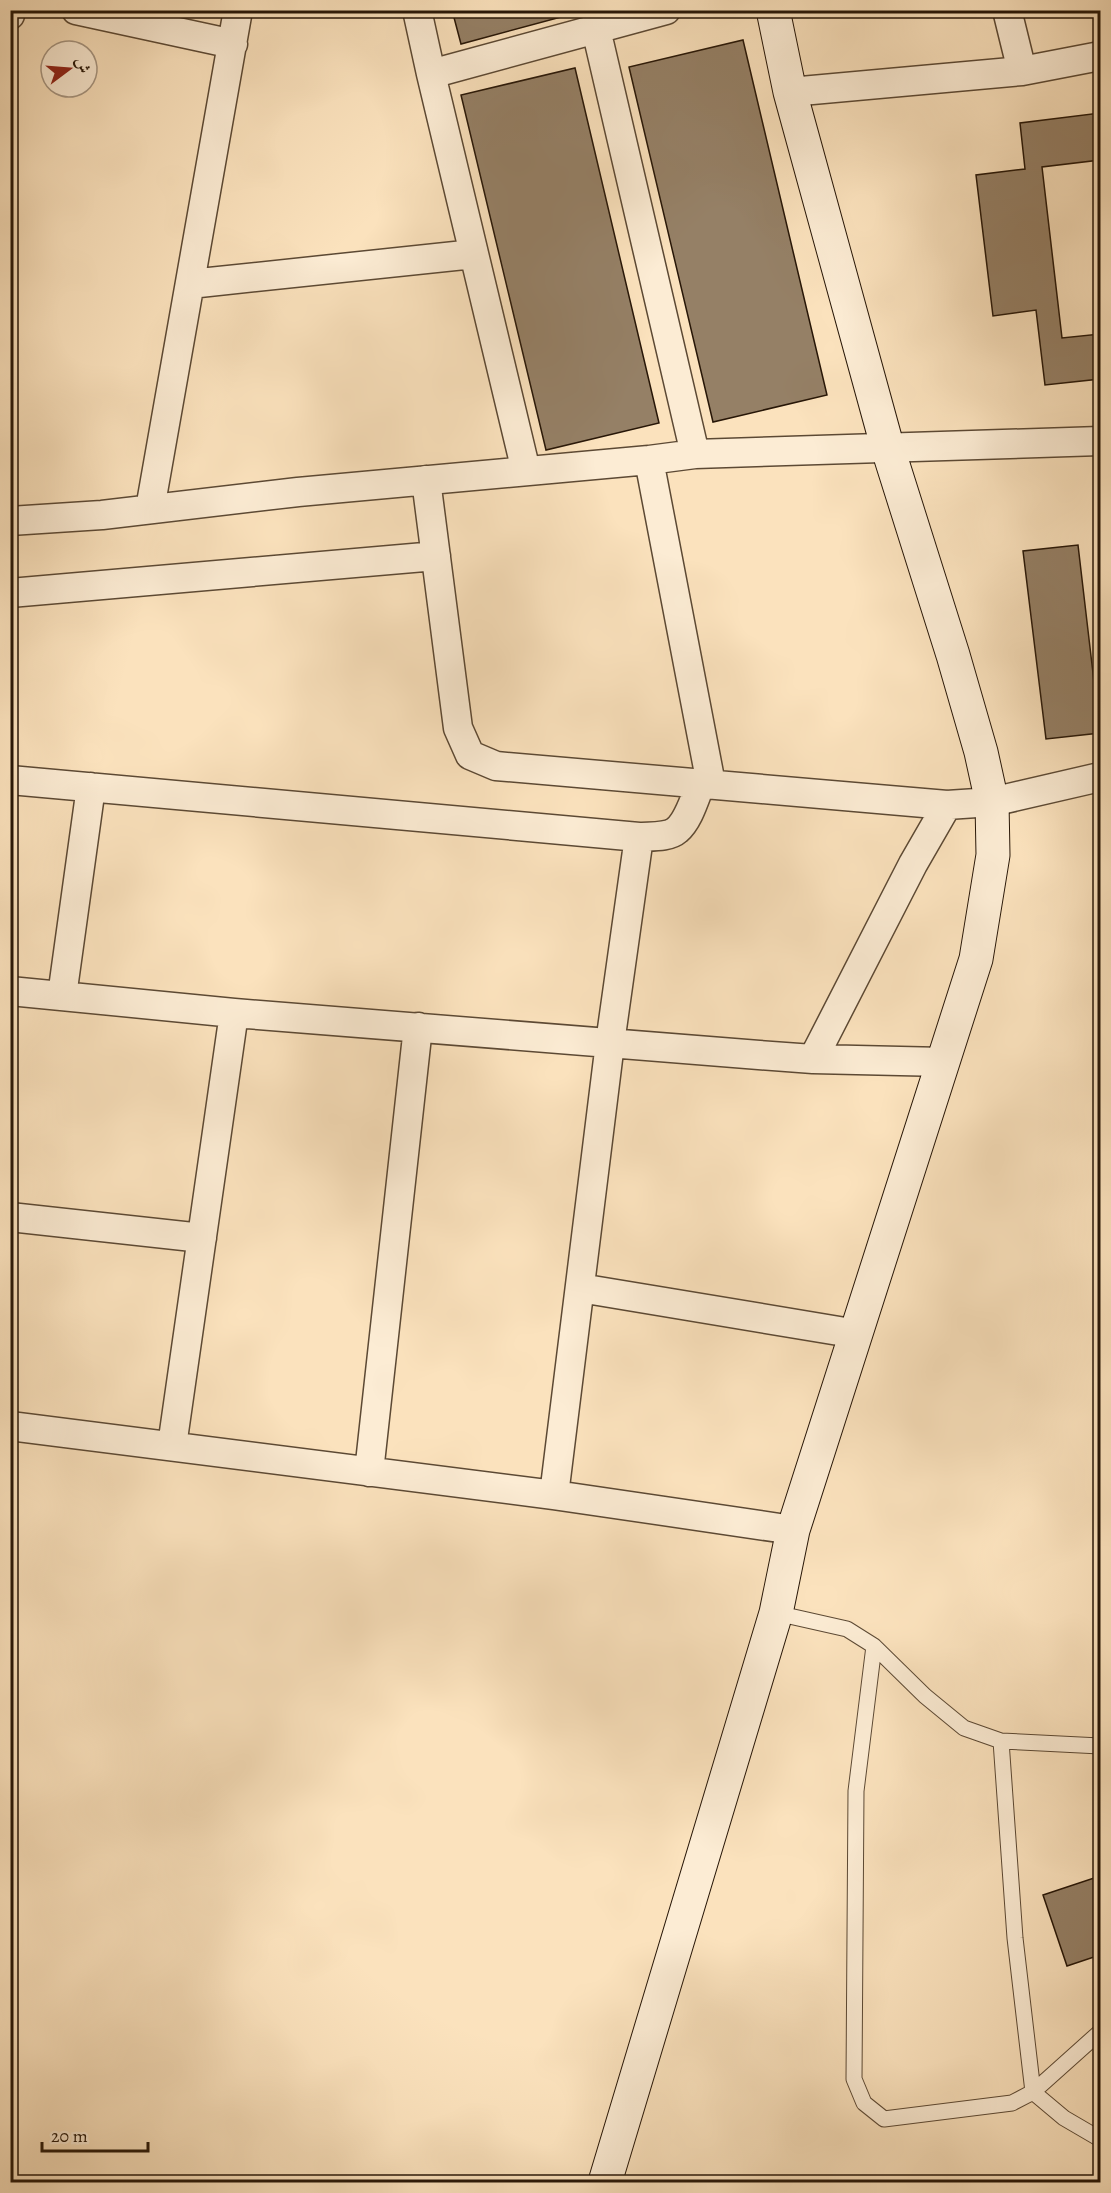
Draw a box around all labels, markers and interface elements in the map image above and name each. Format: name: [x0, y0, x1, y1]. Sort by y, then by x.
north arrow: [39, 39, 99, 99]
text: ش: [70, 54, 95, 76]
scale bar: [42, 2115, 148, 2153]
text: 20 m: [51, 2124, 88, 2148]

